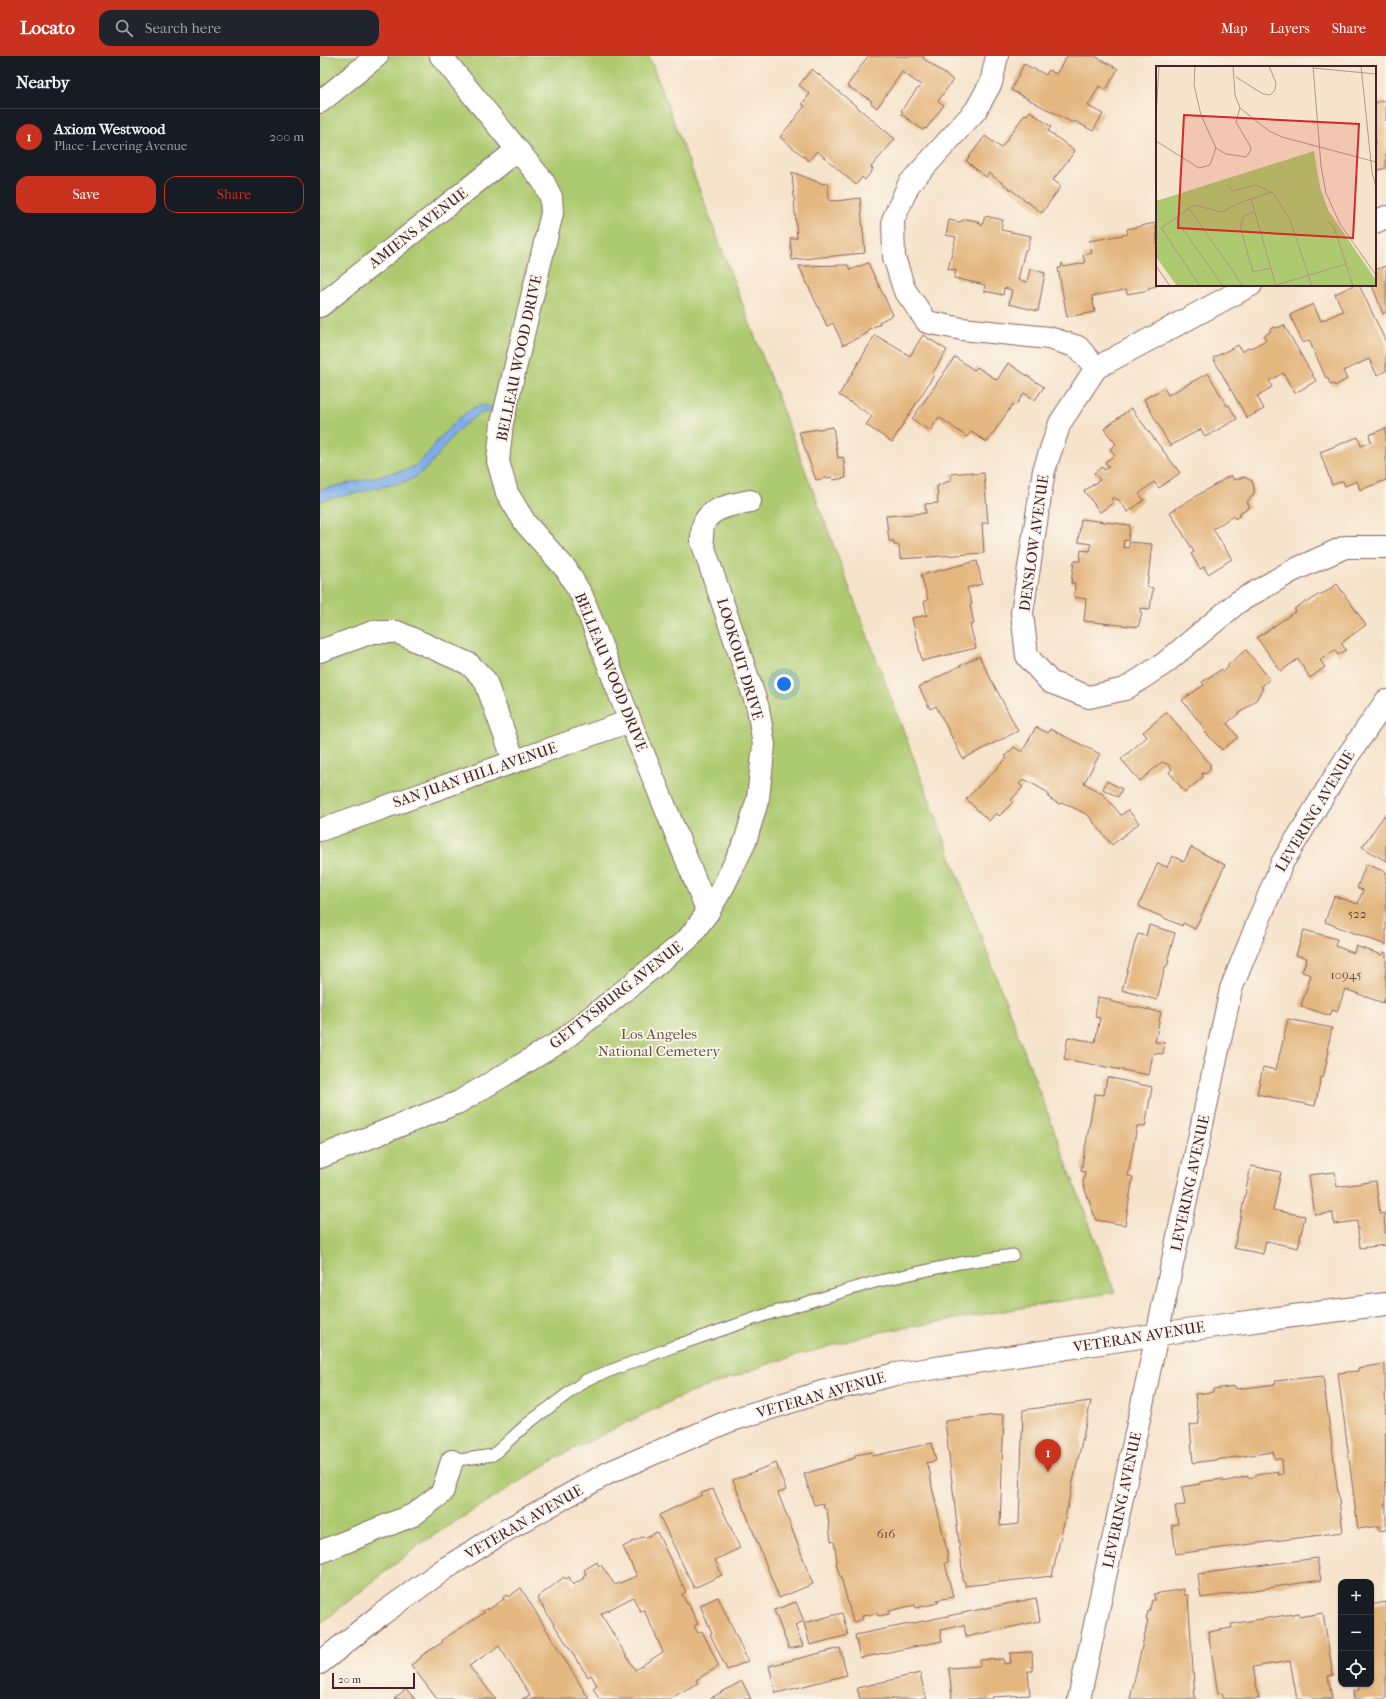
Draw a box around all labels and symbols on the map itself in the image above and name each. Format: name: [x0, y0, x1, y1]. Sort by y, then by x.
inset map: [1156, 66, 1376, 286]
street label: AMIENS AVENUE: [364, 184, 471, 273]
street label: BELLEAU WOOD DRIVE: [493, 273, 545, 443]
street label: DENSLOW AVENUE: [1015, 473, 1053, 613]
street label: BELLEAU WOOD DRIVE: [571, 590, 651, 754]
street label: LOOKOUT DRIVE: [713, 596, 767, 722]
your location: [774, 674, 794, 694]
street label: SAN JUAN HILL AVENUE: [390, 738, 560, 812]
street label: LEVERING AVENUE: [1272, 747, 1358, 875]
house number: 522: [1348, 906, 1367, 921]
street label: GETTYSBURG AVENUE: [546, 937, 686, 1053]
house number: 10945: [1330, 967, 1362, 982]
park label: Los Angeles National Cemetery: [598, 1025, 721, 1060]
street label: LEVERING AVENUE: [1167, 1113, 1213, 1253]
street label: VETERAN AVENUE: [1071, 1318, 1206, 1356]
street label: VETERAN AVENUE: [753, 1368, 888, 1422]
street label: LEVERING AVENUE: [1099, 1430, 1145, 1570]
pin: 1: [1035, 1439, 1061, 1472]
street label: VETERAN AVENUE: [461, 1481, 586, 1564]
house number: 616: [877, 1526, 896, 1541]
scale bar: [332, 1671, 415, 1690]

